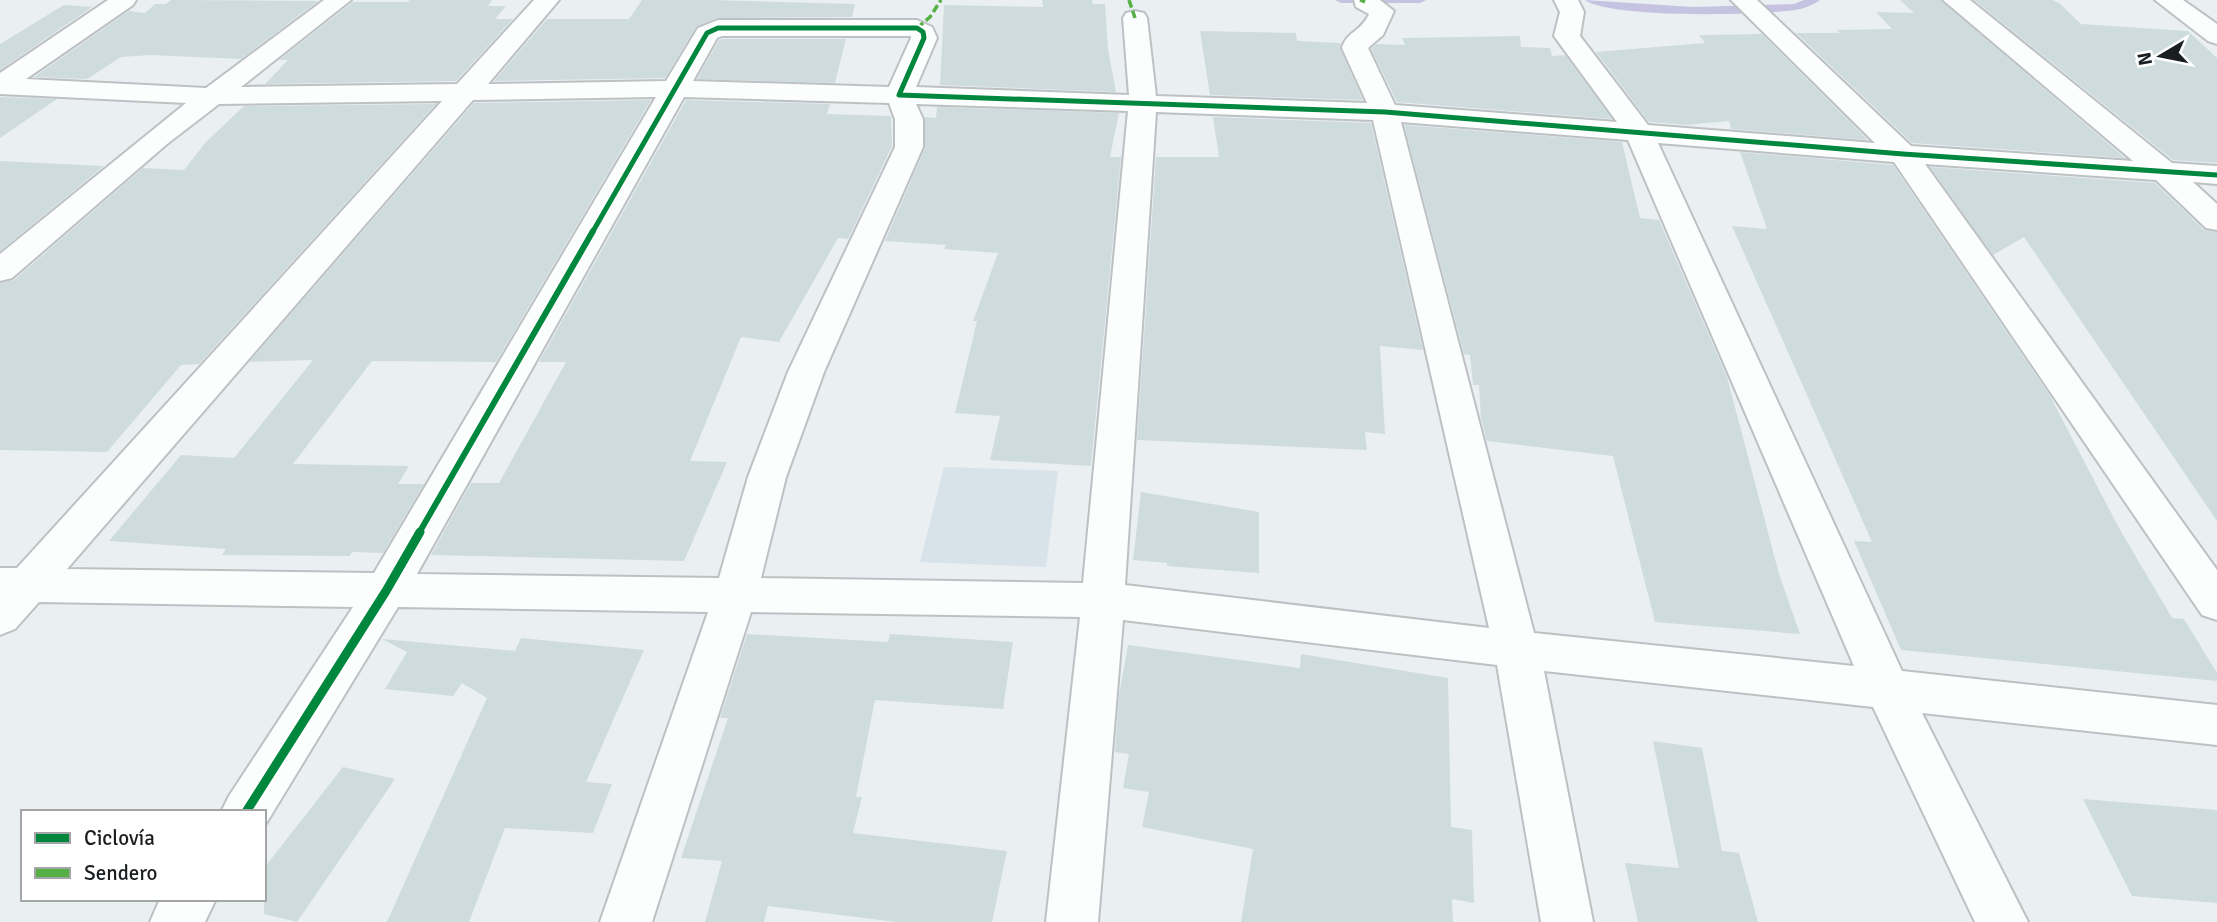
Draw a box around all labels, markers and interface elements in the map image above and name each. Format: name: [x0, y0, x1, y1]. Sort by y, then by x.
north arrow: [2126, 21, 2196, 91]
text: N: [2132, 50, 2158, 67]
legend: [21, 810, 266, 901]
text: Ciclovía: [84, 825, 155, 851]
text: Sendero: [84, 860, 158, 886]

